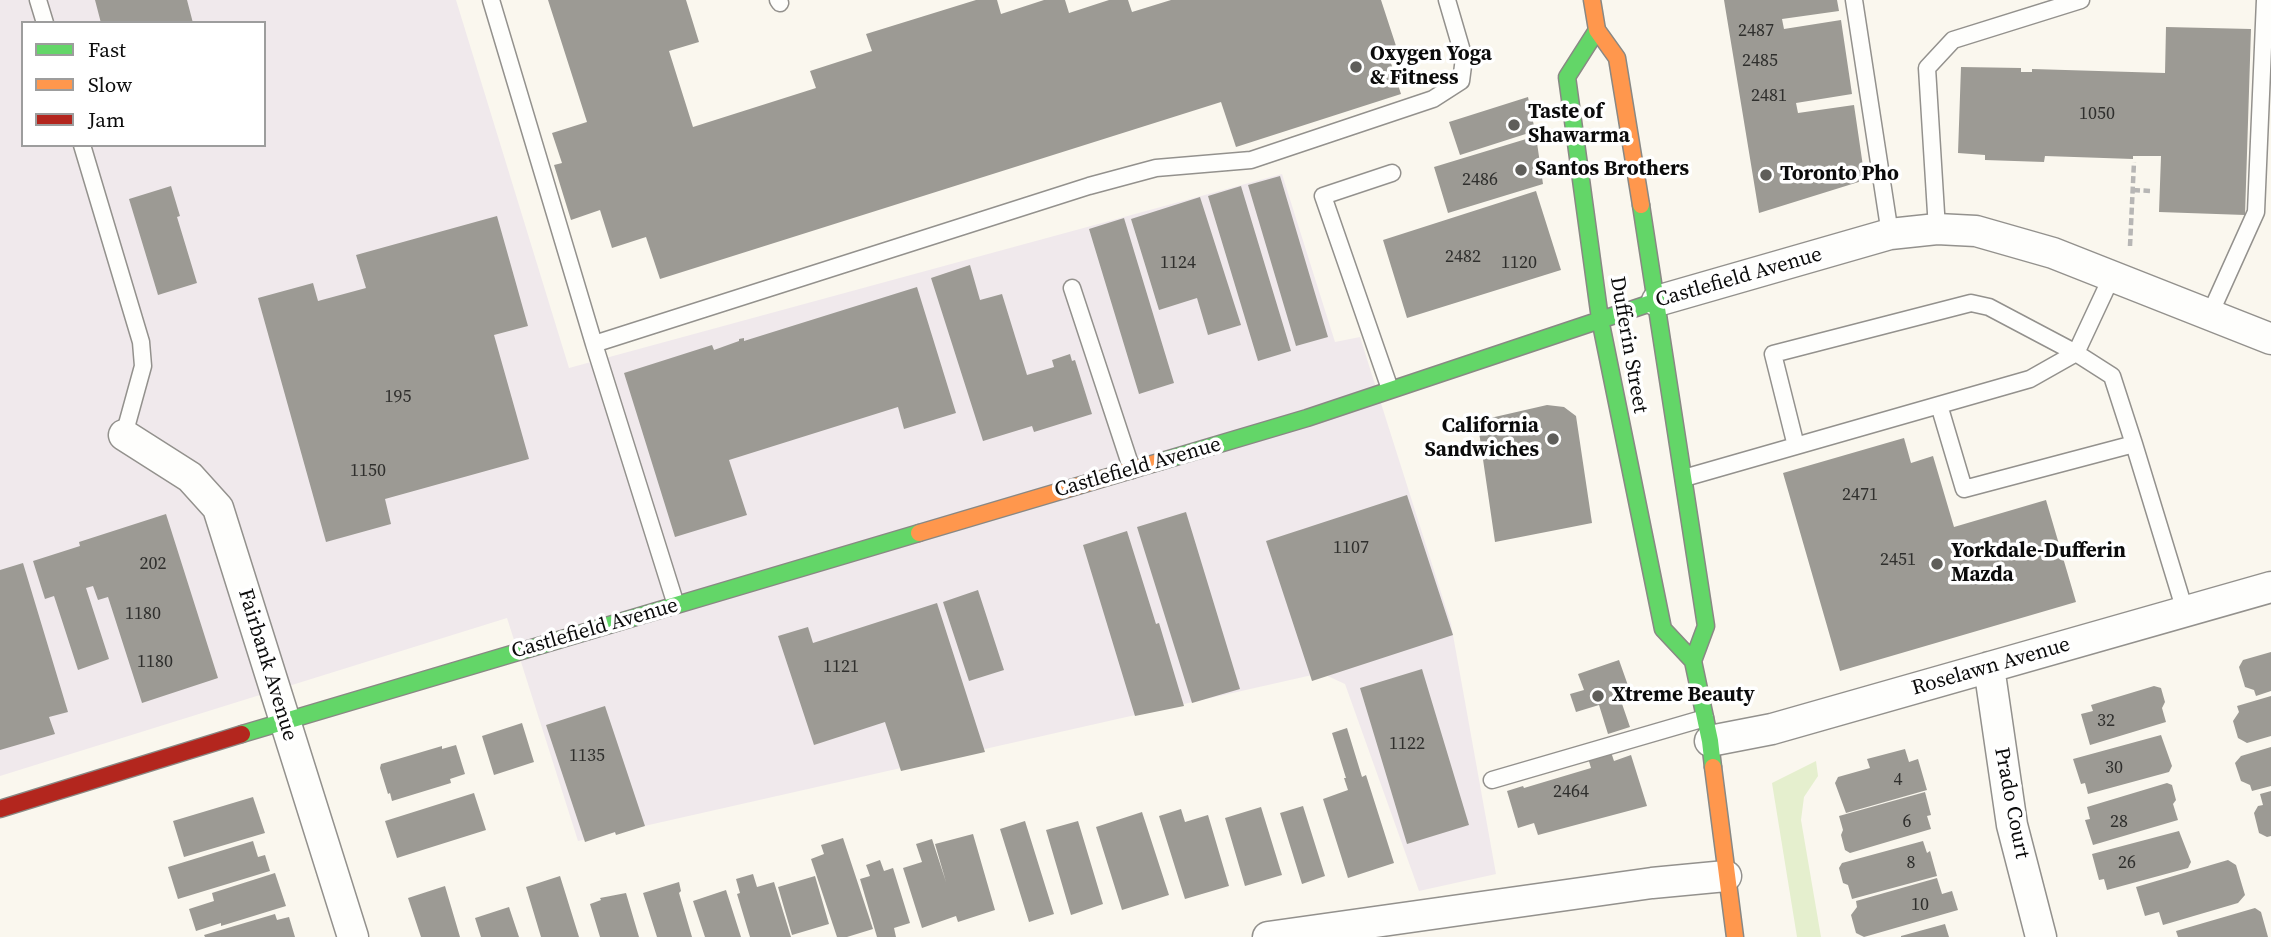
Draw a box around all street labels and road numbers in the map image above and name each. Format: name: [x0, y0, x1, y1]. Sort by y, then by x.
street label: Castlefield Avenue: [1653, 242, 1825, 314]
street label: Dufferin Street: [1604, 275, 1652, 415]
street label: Castlefield Avenue: [1052, 432, 1224, 504]
street label: Fairbank Avenue: [232, 586, 302, 744]
street label: Castlefield Avenue: [509, 593, 681, 665]
street label: Roselawn Avenue: [1909, 632, 2073, 702]
street label: Prado Court: [1988, 745, 2034, 861]

